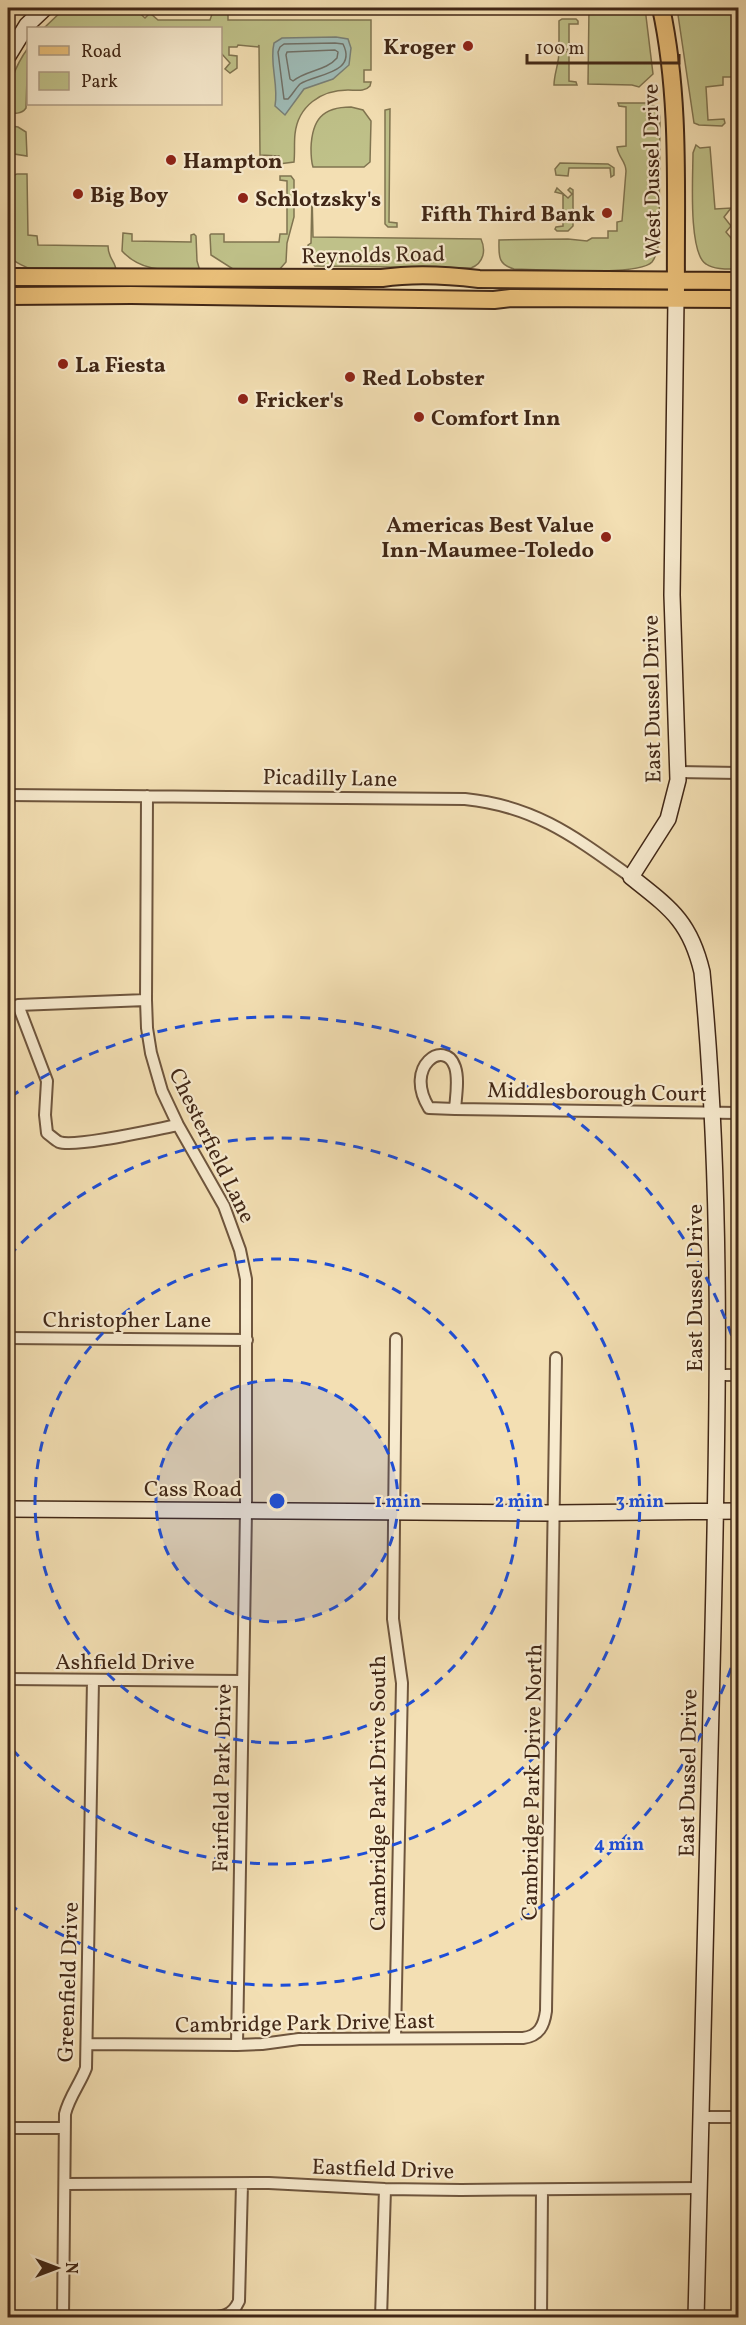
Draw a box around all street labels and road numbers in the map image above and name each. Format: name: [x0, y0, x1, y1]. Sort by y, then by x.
street label: West Dussel Drive: [636, 83, 671, 259]
street label: Reynolds Road: [301, 240, 445, 273]
street label: East Dussel Drive: [637, 615, 670, 783]
street label: Picadilly Lane: [262, 763, 398, 796]
street label: Chesterfield Lane: [160, 1063, 262, 1229]
street label: Middlesborough Court: [487, 1076, 707, 1111]
street label: East Dussel Drive: [681, 1204, 712, 1372]
street label: Christopher Lane: [43, 1306, 211, 1337]
street label: Cass Road: [144, 1475, 242, 1506]
street label: Cambridge Park Drive North: [516, 1643, 551, 1921]
street label: Ashfield Drive: [55, 1648, 195, 1679]
street label: Cambridge Park Drive South: [364, 1655, 395, 1931]
street label: Fairfield Park Drive: [206, 1683, 241, 1873]
street label: East Dussel Drive: [673, 1689, 706, 1857]
street label: Greenfield Drive: [51, 1901, 88, 2063]
street label: Cambridge Park Drive East: [175, 2007, 436, 2042]
street label: Eastfield Drive: [311, 2153, 455, 2188]

